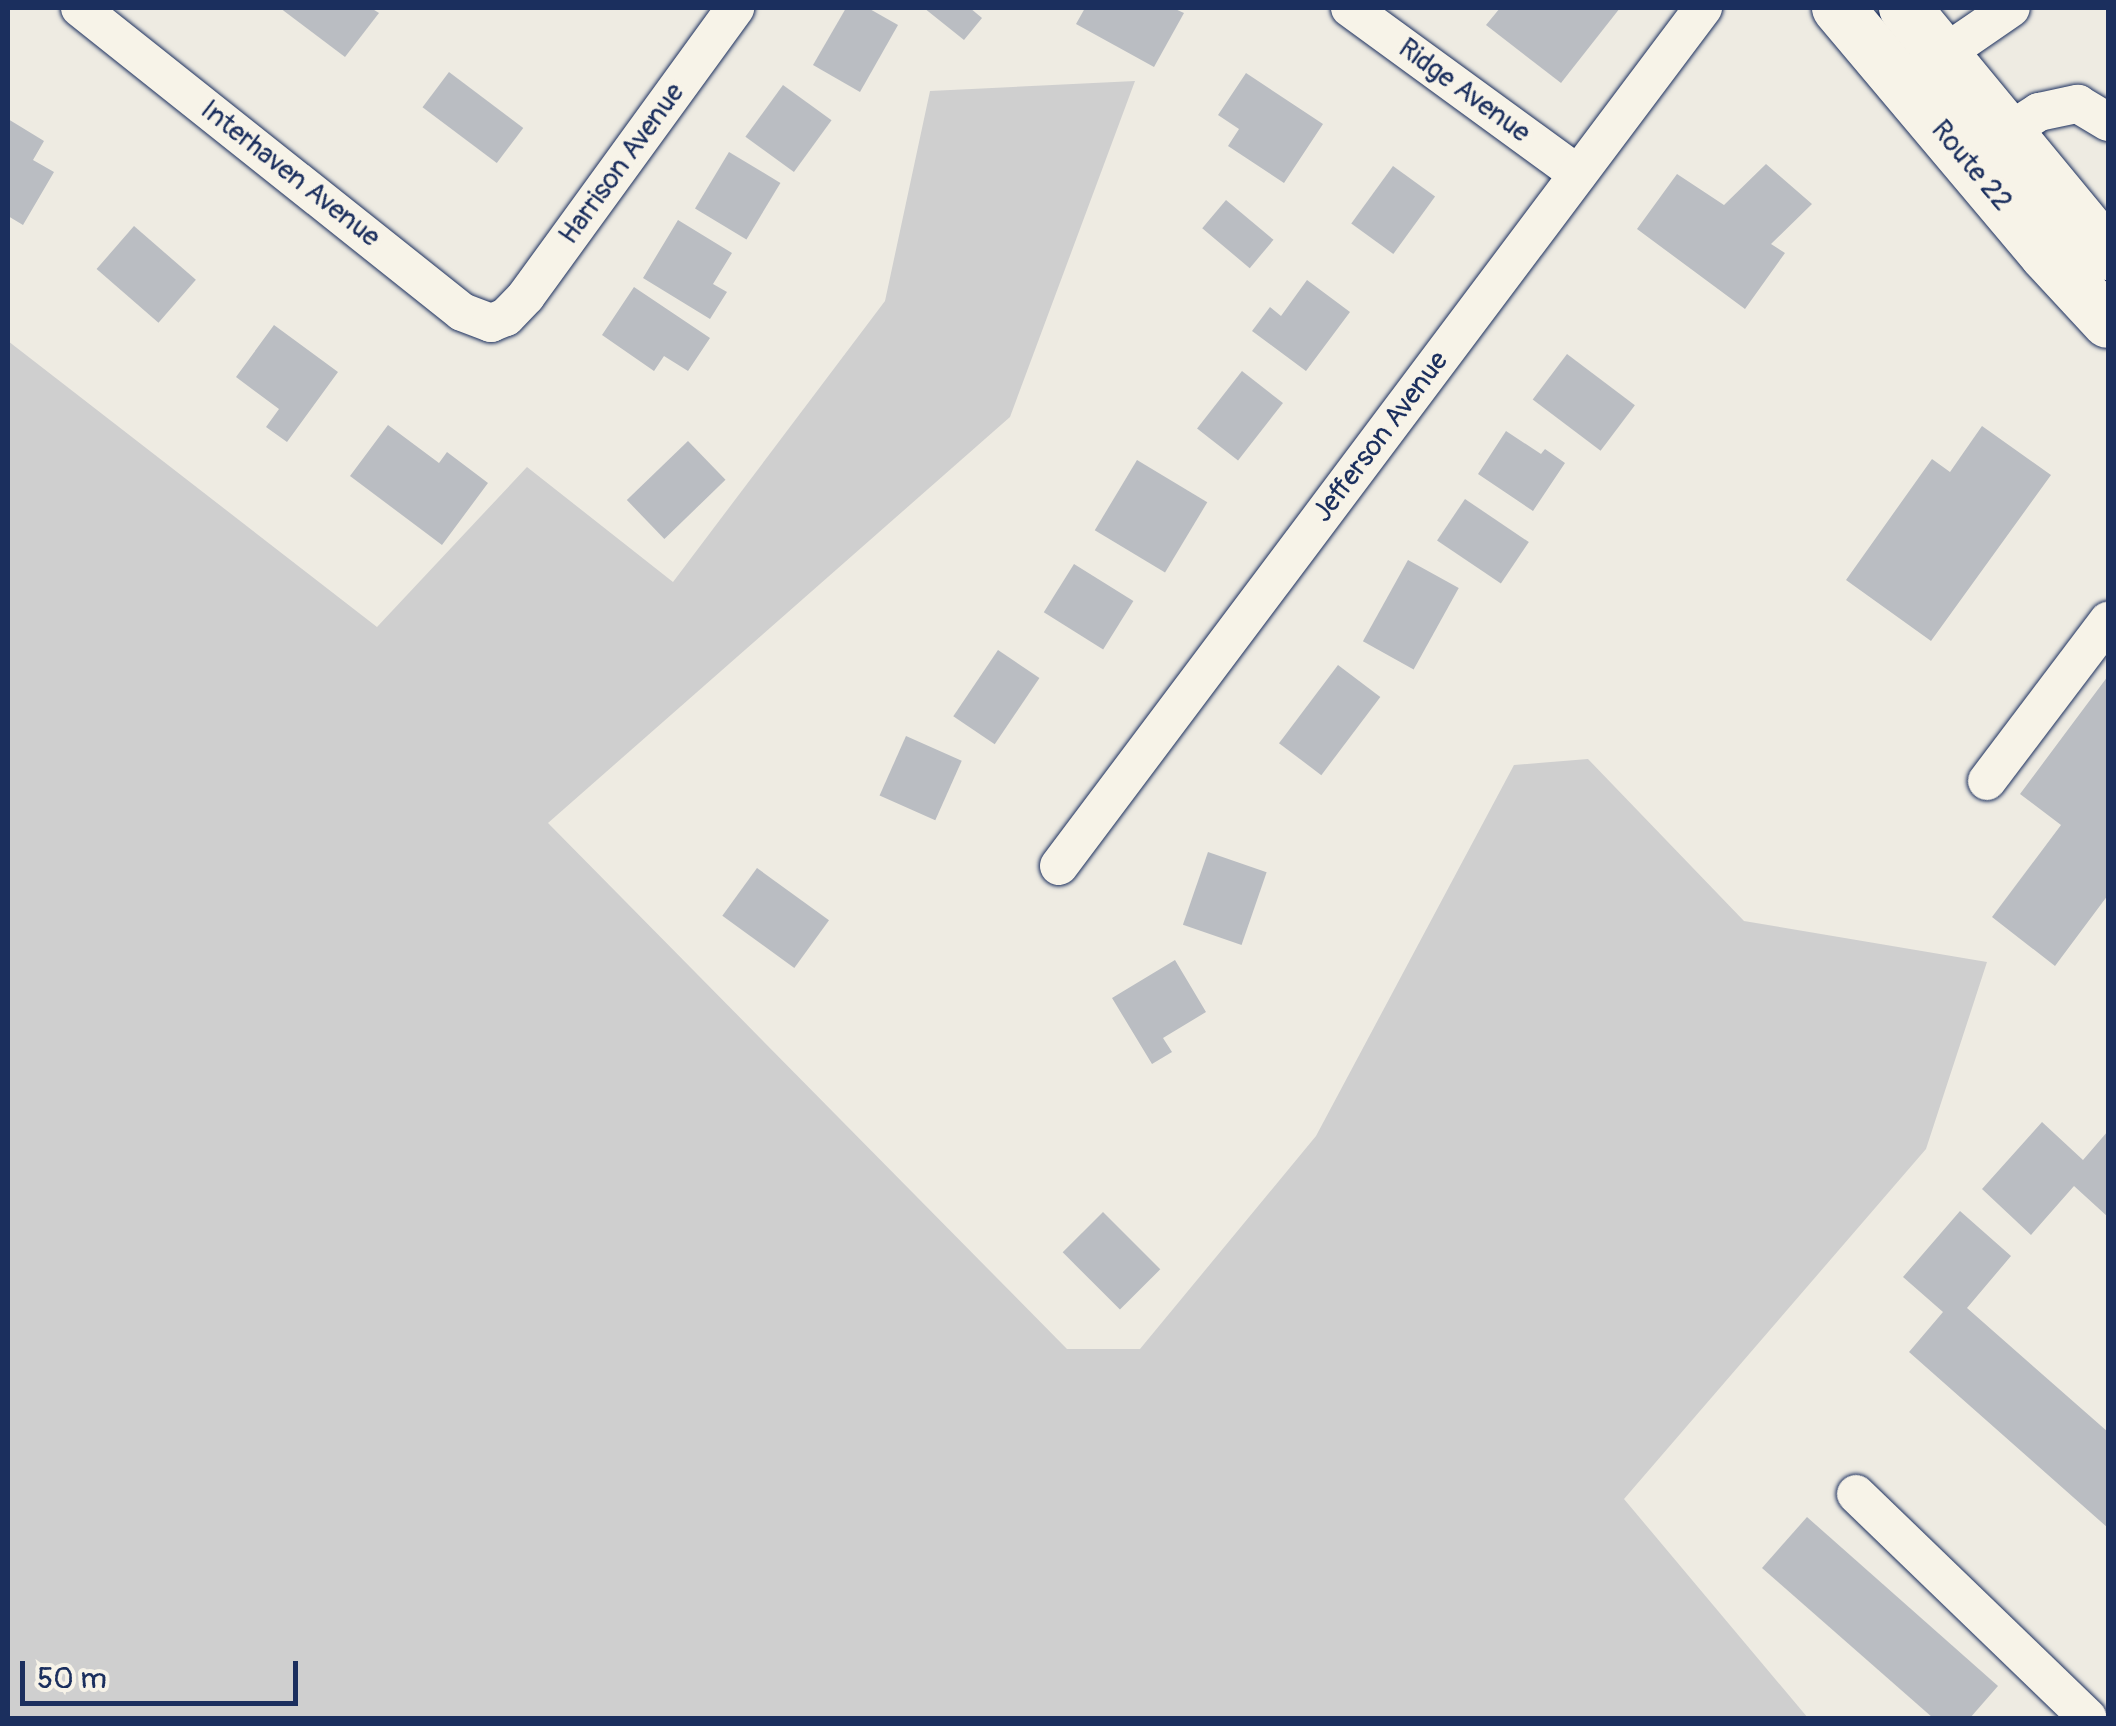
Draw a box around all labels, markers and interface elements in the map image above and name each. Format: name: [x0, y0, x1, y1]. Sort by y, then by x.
street label: Ridge Avenue: [1392, 32, 1536, 150]
street label: Harrison Avenue: [552, 77, 692, 251]
street label: Interhaven Avenue: [194, 93, 386, 255]
street label: Route 22: [1923, 114, 2019, 218]
street label: Jefferson Avenue: [1306, 345, 1456, 529]
scale bar: [25, 1641, 302, 1703]
text: 50 m: [37, 1660, 107, 1697]

